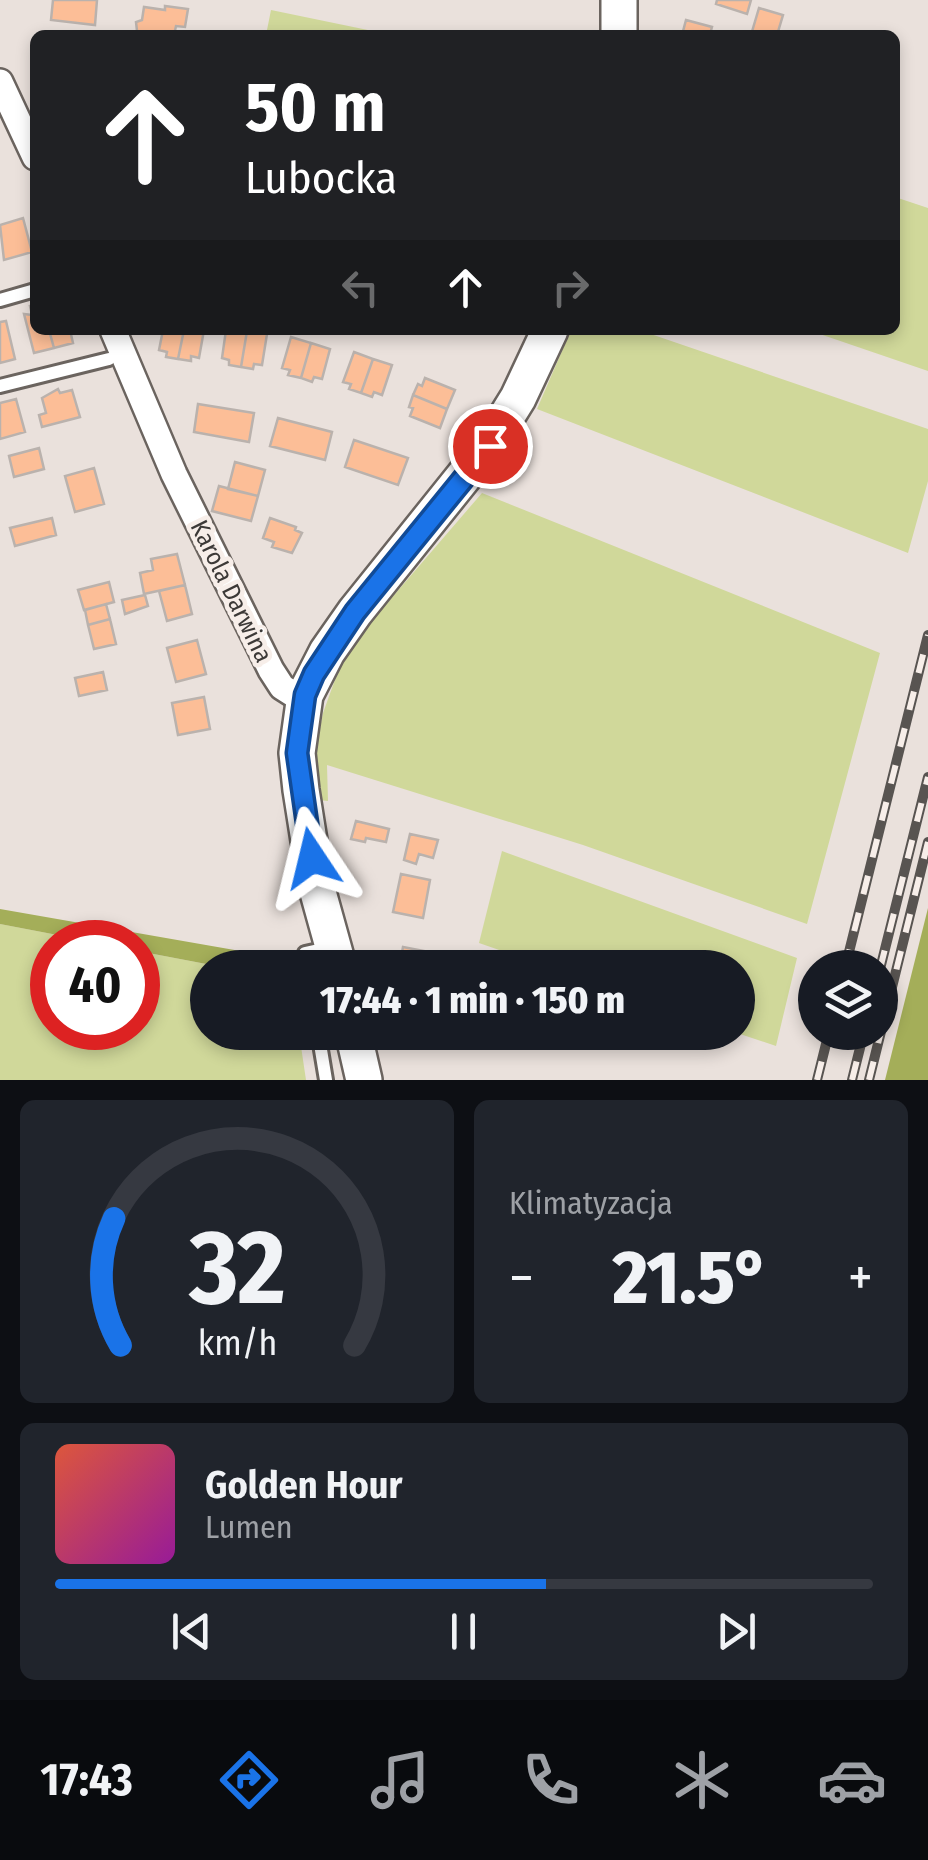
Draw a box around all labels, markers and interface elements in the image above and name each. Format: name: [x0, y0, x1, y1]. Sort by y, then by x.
text: 50 m: [245, 66, 386, 150]
icon: ahead: [80, 70, 210, 200]
text: Lubocka: [245, 151, 397, 205]
icon: left: [333, 260, 388, 315]
icon: ahead: [438, 260, 493, 315]
icon: right: [543, 260, 598, 315]
pin: [448, 404, 533, 489]
icon: arrive: [463, 419, 518, 474]
street label: Karola Darwina: [184, 515, 278, 667]
position arrow: [260, 806, 364, 910]
speed limit sign: 40: [30, 920, 160, 1050]
map controls: [798, 950, 898, 1050]
button: layers: [798, 950, 898, 1050]
text: 17:44 · 1 min · 150 m: [320, 977, 625, 1023]
text: Klimatyzacja: [509, 1184, 673, 1222]
text: 32: [188, 1206, 285, 1331]
text: 21.5°: [613, 1233, 769, 1323]
text: −: [509, 1245, 534, 1311]
text: +: [848, 1245, 873, 1311]
text: km/h: [197, 1322, 277, 1364]
text: Golden Hour: [205, 1462, 403, 1508]
text: Lumen: [205, 1508, 293, 1546]
icon: previous: [164, 1604, 219, 1659]
icon: pause: [436, 1604, 491, 1659]
icon: next: [709, 1604, 764, 1659]
icon: directions: [214, 1745, 284, 1815]
icon: music: [365, 1745, 435, 1815]
icon: phone: [516, 1745, 586, 1815]
icon: climate: [667, 1745, 737, 1815]
icon: car: [817, 1745, 887, 1815]
text: 17:43: [40, 1753, 133, 1807]

